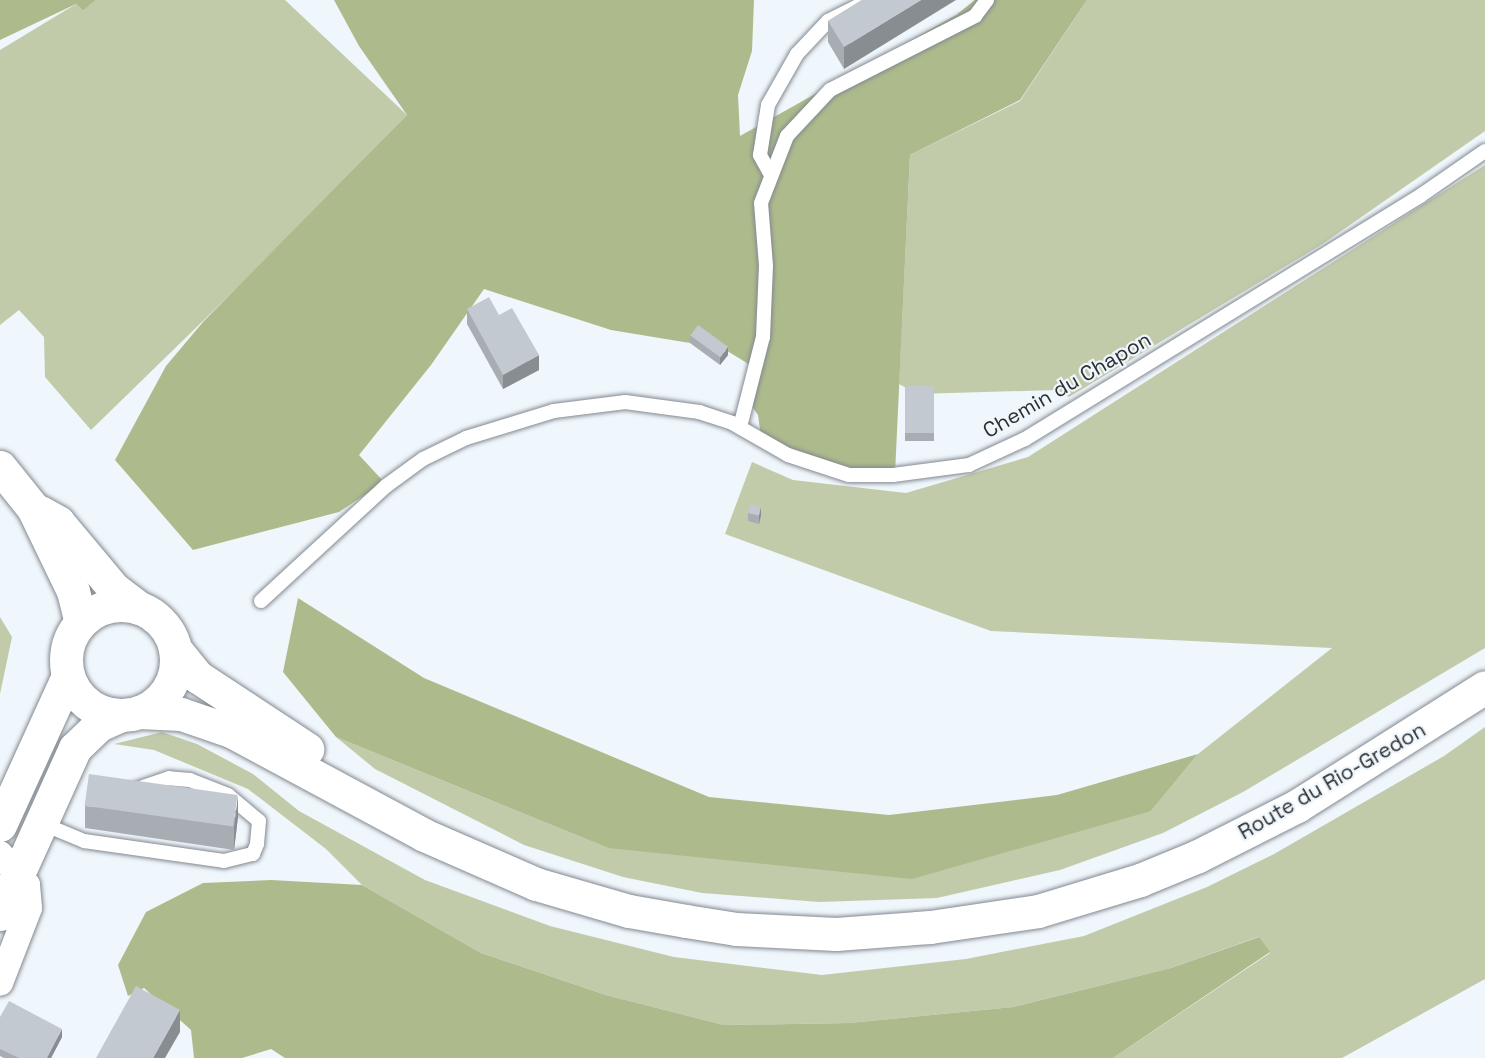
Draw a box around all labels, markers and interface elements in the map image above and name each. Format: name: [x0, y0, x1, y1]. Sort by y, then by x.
street label: Chemin du Chapon: [978, 327, 1156, 443]
street label: Route du Rio-Gredon: [1234, 717, 1430, 845]

